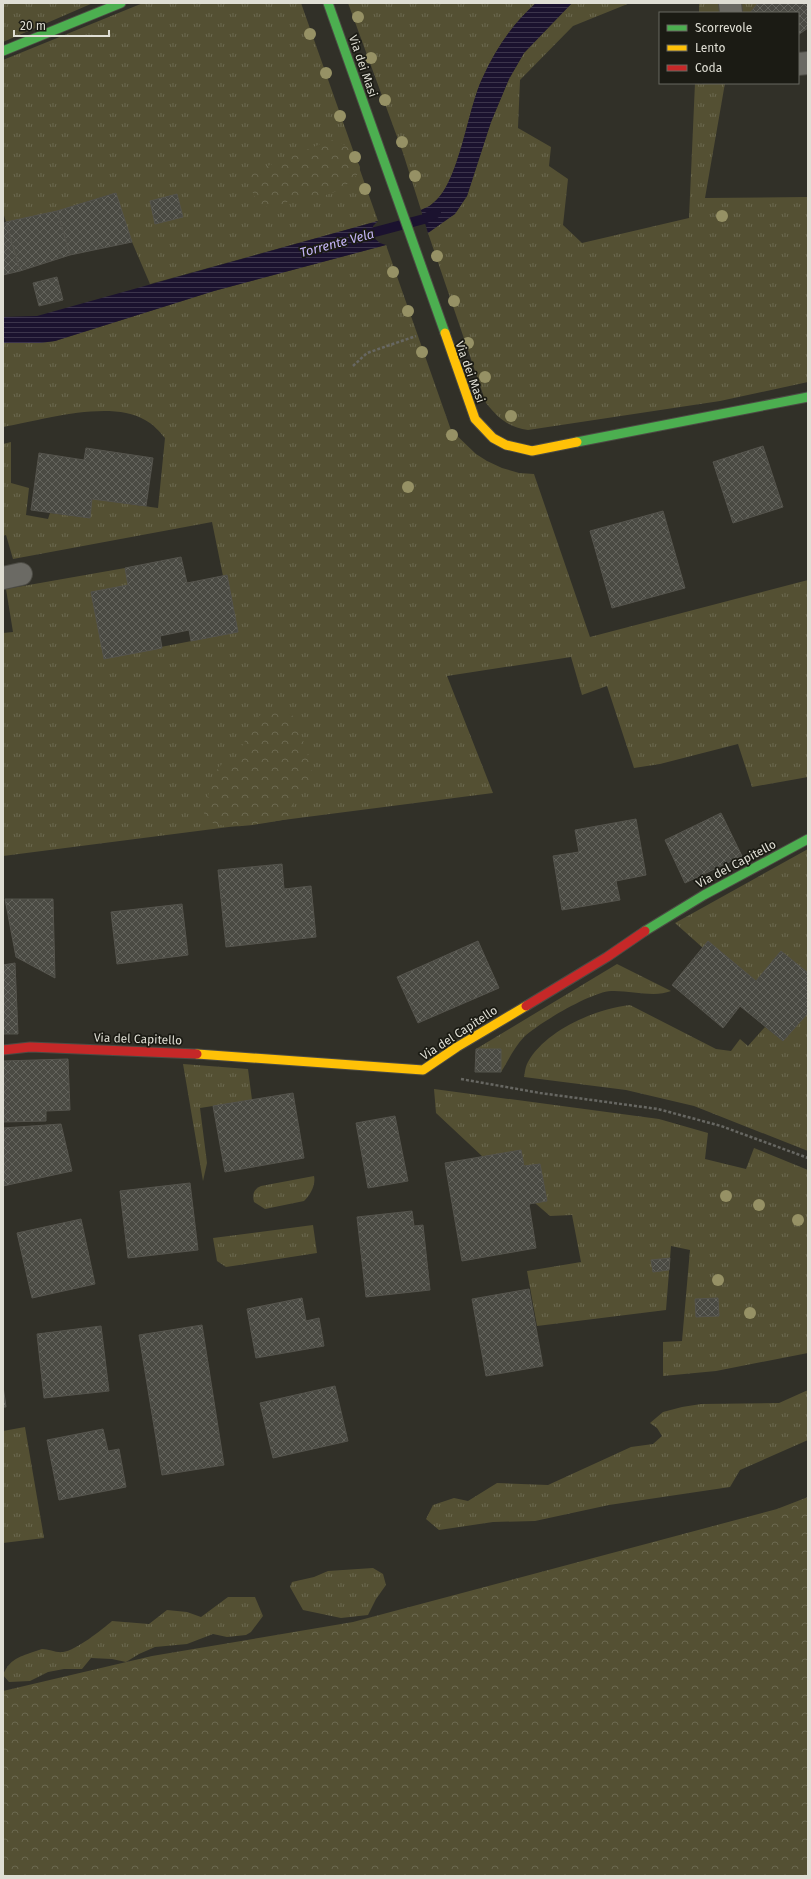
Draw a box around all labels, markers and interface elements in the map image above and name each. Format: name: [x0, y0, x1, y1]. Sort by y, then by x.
scale bar: [14, 12, 109, 38]
legend: [659, 12, 799, 84]
text: 20 m: [20, 19, 46, 33]
text: Scorrevole: [695, 21, 752, 35]
street label: Via dei Masi: [346, 33, 380, 99]
text: Lento: [695, 41, 725, 55]
text: Coda: [695, 61, 722, 75]
water label: Torrente Vela: [298, 226, 376, 260]
street label: Via dei Masi: [452, 339, 488, 405]
street label: Via del Capitello: [694, 837, 778, 891]
street label: Via del Capitello: [418, 1003, 500, 1063]
street label: Via del Capitello: [94, 1030, 182, 1048]

